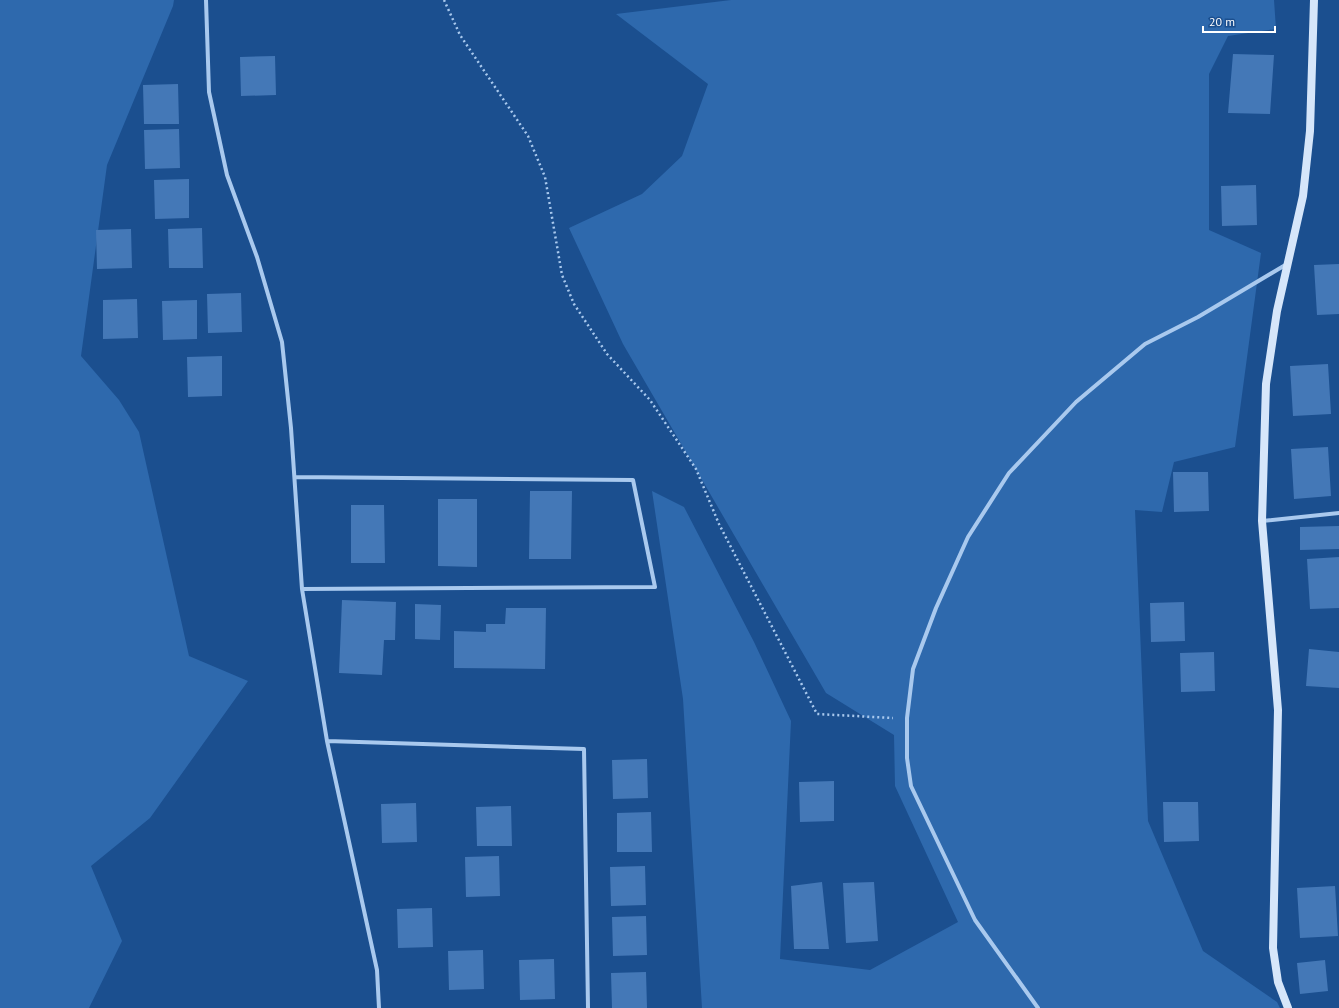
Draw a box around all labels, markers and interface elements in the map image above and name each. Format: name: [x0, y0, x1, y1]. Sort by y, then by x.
scale bar: [1203, 8, 1275, 34]
text: 20 m: [1209, 14, 1235, 29]

